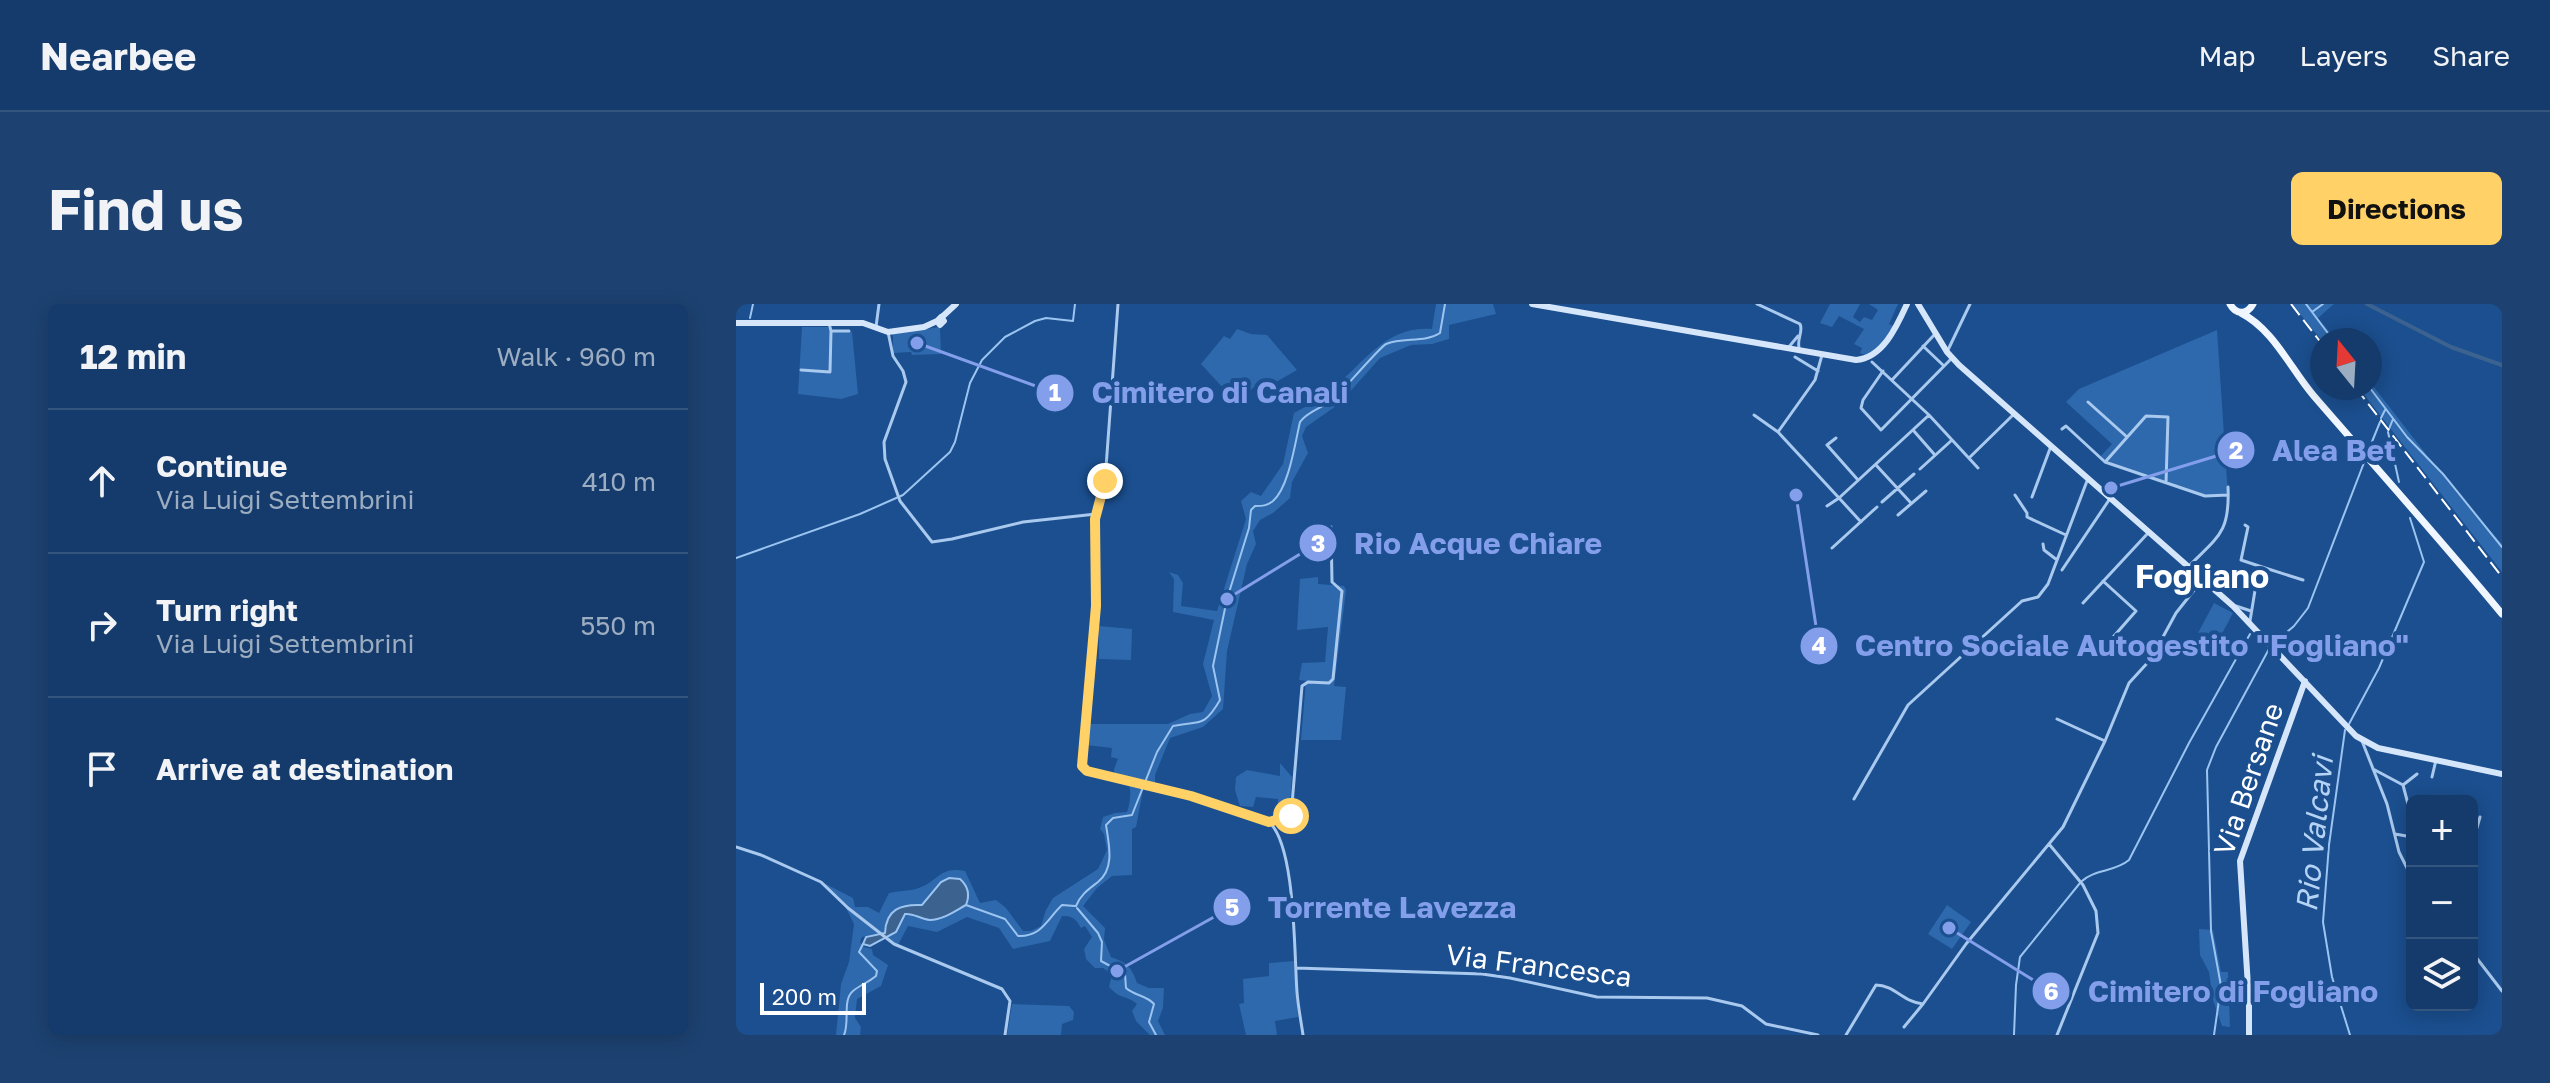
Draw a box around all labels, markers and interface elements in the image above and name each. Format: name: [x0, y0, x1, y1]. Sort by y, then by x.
text: Nearbee: [40, 33, 196, 78]
text: Map: [2198, 39, 2256, 72]
text: Layers: [2300, 39, 2388, 72]
text: Share: [2432, 39, 2510, 72]
button: Directions: [2291, 172, 2502, 245]
text: Find us: [48, 175, 244, 242]
north arrow: [2310, 328, 2382, 400]
text: 12 min: [80, 336, 186, 376]
text: Walk · 960 m: [496, 341, 656, 372]
callout: Cimitero di Canali: [1035, 366, 1364, 420]
text: Cimitero di Canali: [1091, 374, 1349, 410]
text: 1: [1049, 377, 1061, 406]
callout: Alea Bet: [2216, 423, 2412, 477]
text: Alea Bet: [2272, 432, 2396, 468]
text: 2: [2229, 435, 2243, 464]
text: Continue: [156, 448, 287, 484]
icon: ahead: [80, 459, 124, 503]
route end: [1087, 463, 1123, 499]
text: 410 m: [582, 466, 656, 497]
text: Via Luigi Settembrini: [156, 484, 414, 515]
callout: Rio Acque Chiare: [1298, 516, 1619, 570]
text: Rio Acque Chiare: [1354, 525, 1602, 561]
text: 3: [1311, 528, 1325, 557]
district label: Fogliano: [2135, 557, 2269, 595]
text: Turn right: [156, 592, 298, 628]
icon: right: [80, 603, 124, 647]
text: 550 m: [580, 610, 656, 641]
callout: Centro Sociale Autogestito "Fogliano": [1799, 619, 2425, 673]
text: Centro Sociale Autogestito "Fogliano": [1855, 627, 2409, 663]
text: Via Luigi Settembrini: [156, 628, 414, 659]
text: 4: [1812, 630, 1827, 659]
street label: Via Bersane: [2206, 698, 2290, 860]
icon: arrive: [80, 747, 124, 791]
text: Arrive at destination: [156, 751, 453, 787]
water label: Rio Valcavi: [2288, 752, 2340, 913]
map controls: [2406, 795, 2478, 1011]
button: +: [2406, 795, 2478, 867]
route start: [1273, 798, 1309, 834]
button: −: [2406, 867, 2478, 939]
callout: Torrente Lavezza: [1212, 880, 1532, 934]
text: Torrente Lavezza: [1268, 889, 1516, 925]
text: 5: [1225, 892, 1239, 921]
street label: Via Francesca: [1444, 937, 1634, 993]
button: layers: [2406, 939, 2478, 1011]
callout: Cimitero di Fogliano: [2031, 964, 2394, 1018]
text: Cimitero di Fogliano: [2088, 973, 2378, 1009]
text: 6: [2043, 976, 2059, 1005]
scale bar: [760, 979, 866, 1015]
text: 200 m: [772, 983, 837, 1010]

